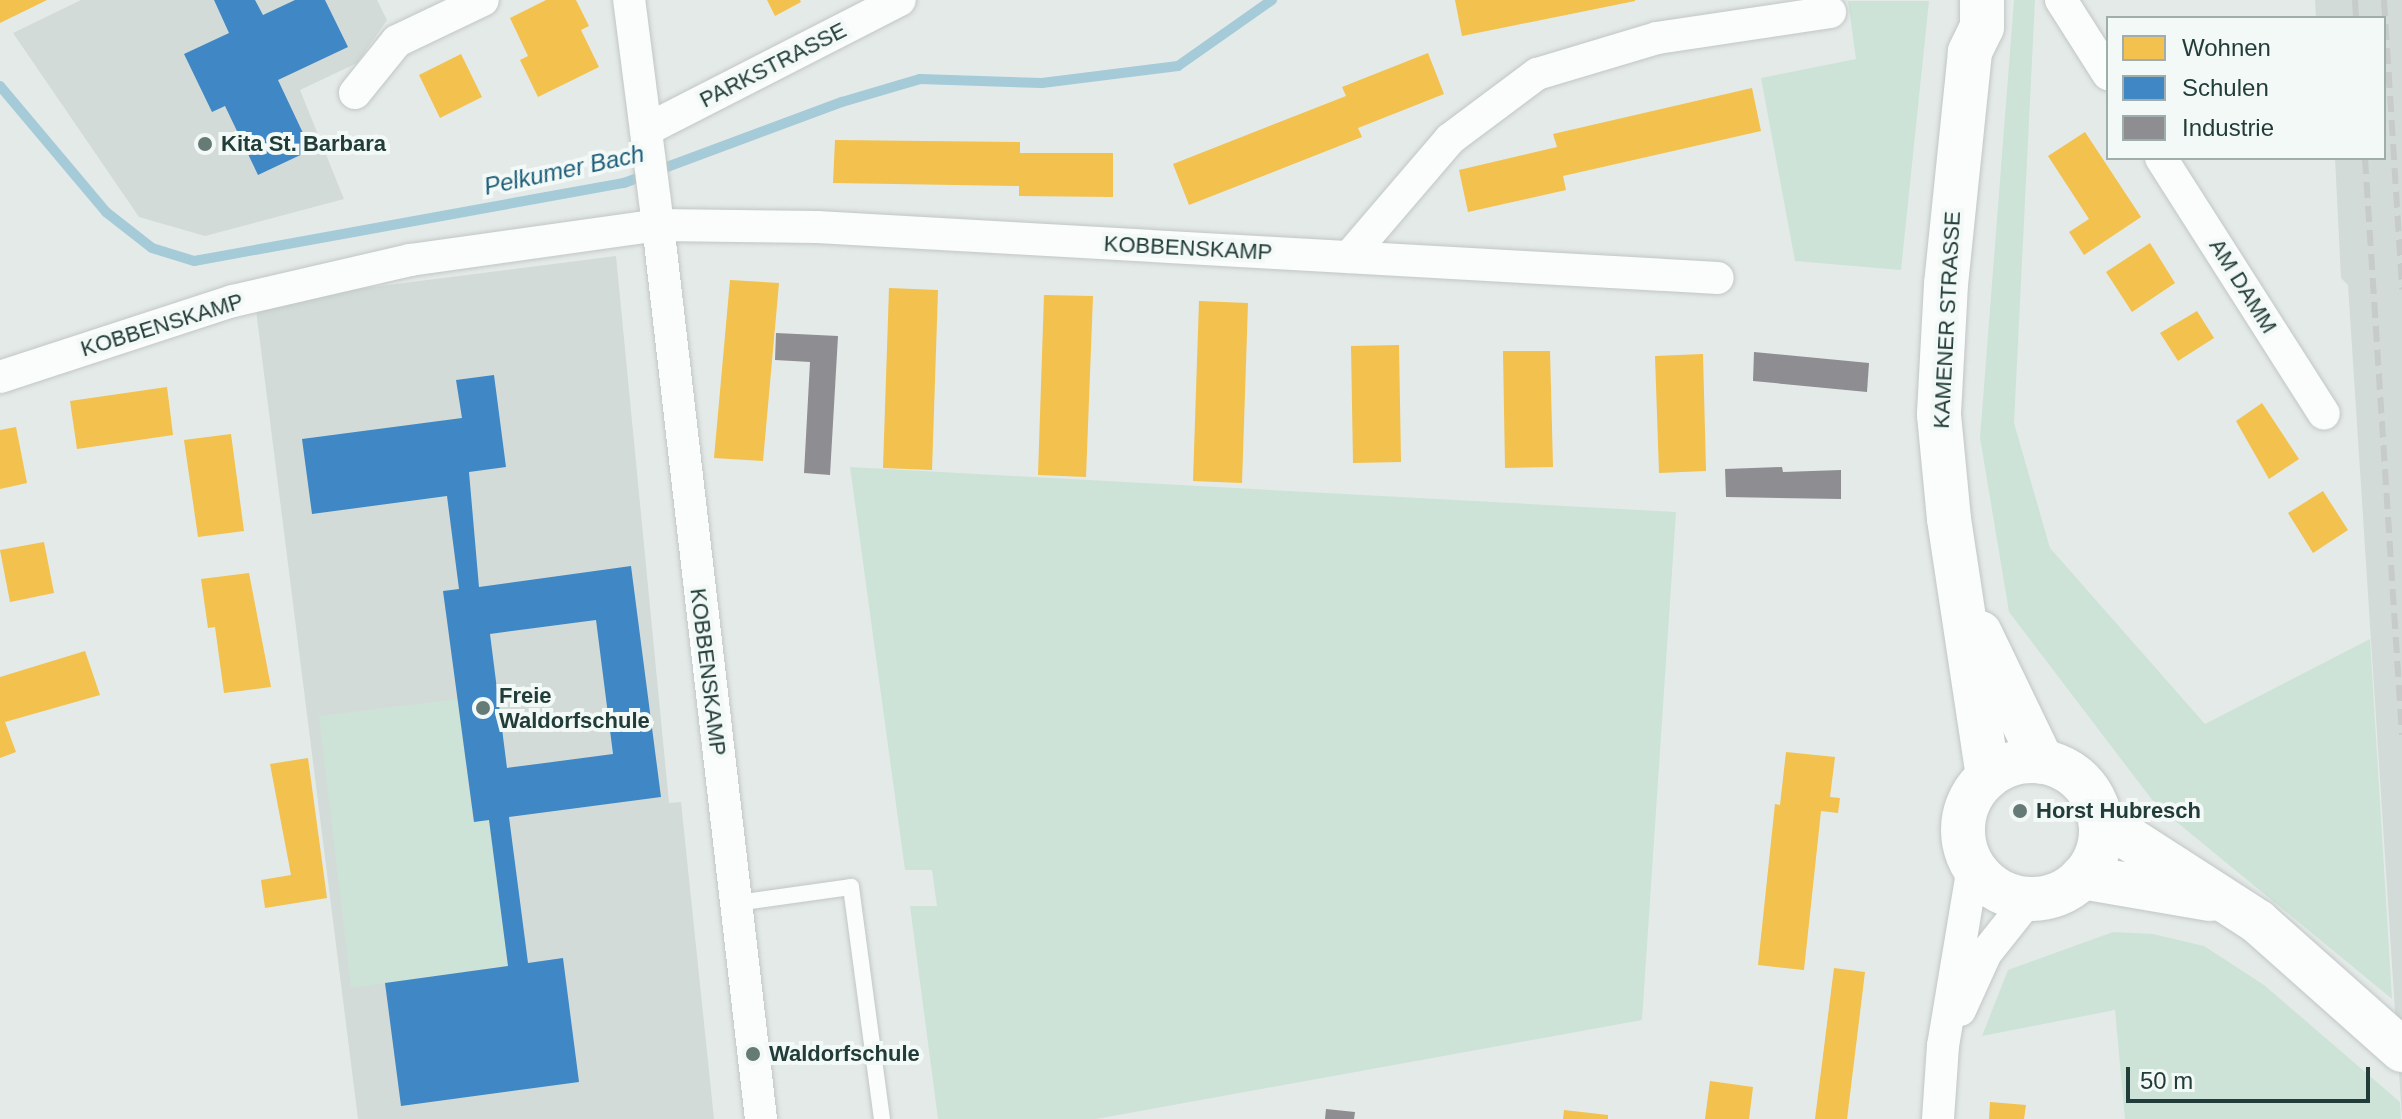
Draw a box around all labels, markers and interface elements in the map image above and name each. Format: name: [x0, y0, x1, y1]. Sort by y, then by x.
legend: [2106, 16, 2386, 160]
street label: PARKSTRASSE: [695, 17, 851, 113]
text: Wohnen: [2182, 34, 2271, 61]
text: Schulen: [2182, 74, 2269, 101]
text: Industrie: [2182, 114, 2274, 141]
place label: Kita St. Barbara: [221, 131, 386, 157]
marker: Kita St. Barbara: [196, 135, 214, 153]
water label: Pelkumer Bach: [481, 139, 647, 201]
street label: KAMENER STRASSE: [1928, 211, 1966, 429]
street label: KOBBENSKAMP: [1103, 230, 1273, 266]
street label: AM DAMM: [2204, 234, 2282, 338]
street label: KOBBENSKAMP: [77, 288, 247, 362]
street label: KOBBENSKAMP: [685, 587, 731, 757]
place label: Freie Waldorfschule: [499, 682, 650, 734]
marker: Freie Waldorfschule: [474, 699, 492, 717]
place label: Horst Hubresch: [2036, 798, 2201, 824]
marker: Horst Hubresch: [2011, 802, 2029, 820]
place label: Waldorfschule: [769, 1041, 920, 1067]
marker: Waldorfschule: [744, 1045, 762, 1063]
scale bar: [2130, 1051, 2374, 1101]
text: 50 m: [2140, 1067, 2193, 1094]

